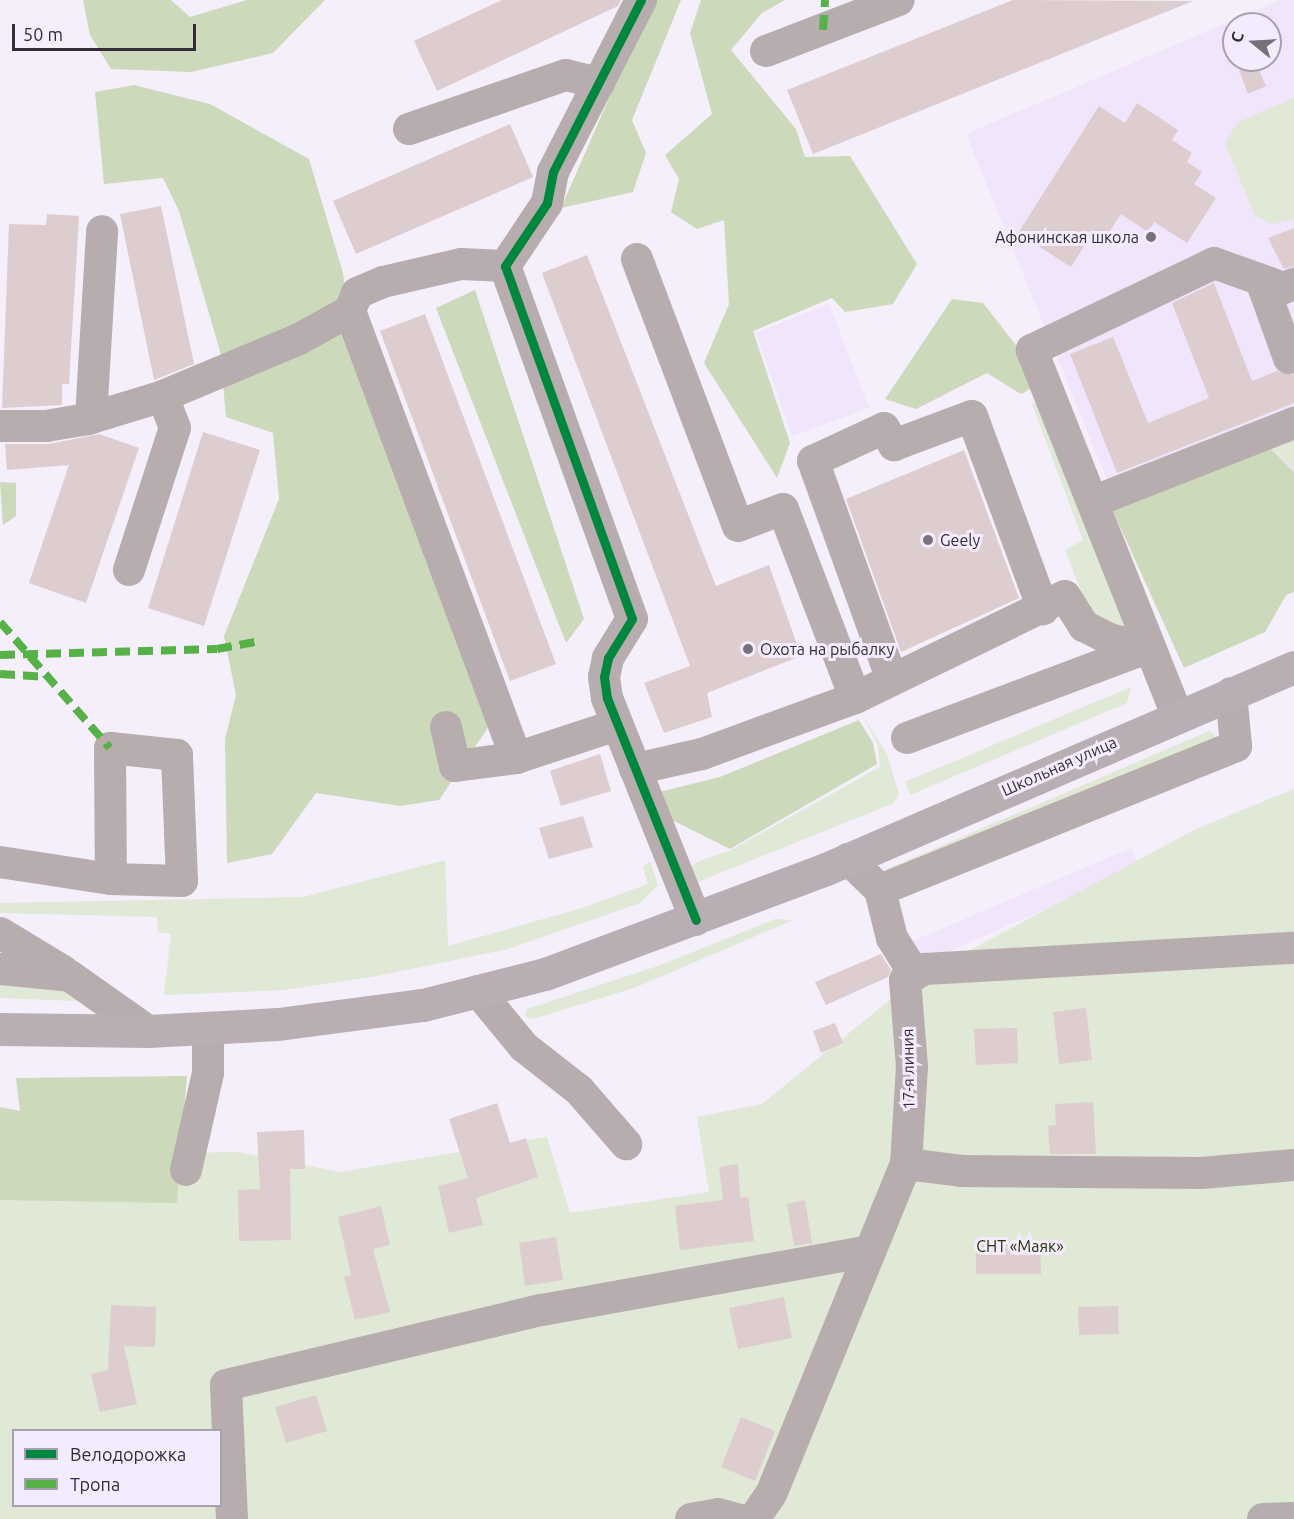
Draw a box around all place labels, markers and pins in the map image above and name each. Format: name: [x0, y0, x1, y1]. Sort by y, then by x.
place label: Афонинская школа: [995, 227, 1139, 247]
marker: Афонинская школа: [1144, 230, 1158, 244]
place label: Geely: [940, 530, 980, 550]
marker: Geely: [921, 533, 935, 547]
place label: Охота на рыбалку: [760, 639, 894, 659]
marker: Охота на рыбалку: [741, 642, 755, 656]

